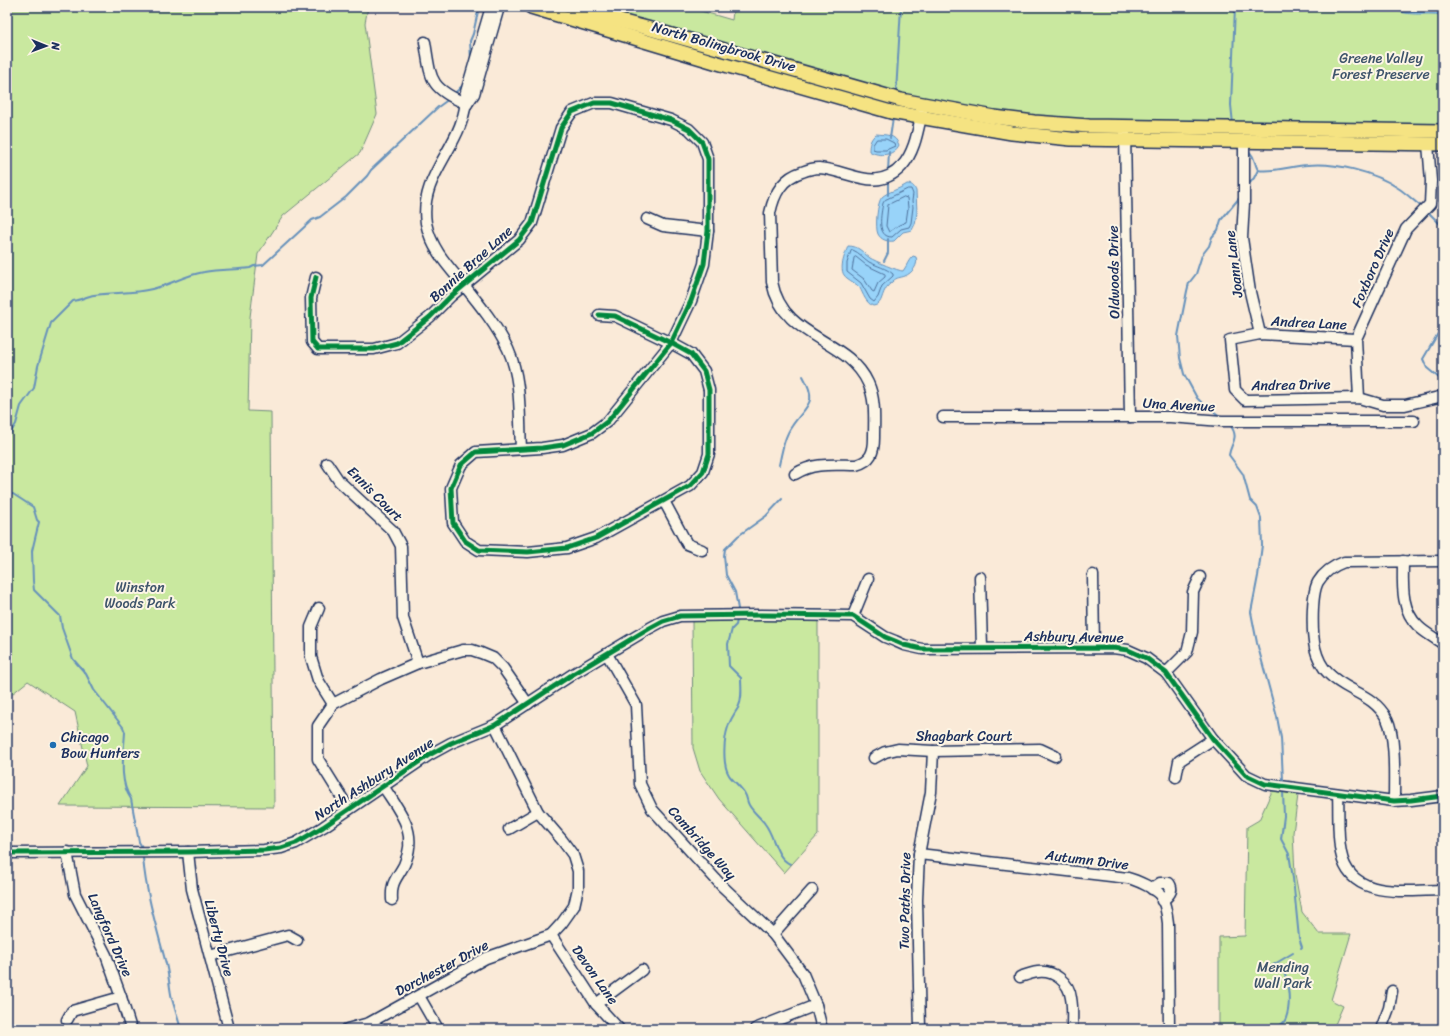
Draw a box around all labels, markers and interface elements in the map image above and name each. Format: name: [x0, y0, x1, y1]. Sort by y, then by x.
street label: North Bolingbrook Drive: [649, 15, 799, 79]
north arrow: [26, 26, 66, 66]
text: N: [46, 41, 65, 51]
park label: Greene Valley Forest Preserve: [1332, 46, 1430, 87]
street label: Bonnie Brae Lane: [423, 219, 519, 309]
street label: Foxboro Drive: [1344, 224, 1402, 312]
street label: Oldwoods Drive: [1101, 225, 1127, 319]
street label: Joann Lane: [1217, 229, 1251, 300]
street label: Andrea Lane: [1269, 308, 1348, 337]
street label: Andrea Drive: [1250, 372, 1331, 398]
street label: Una Avenue: [1142, 391, 1216, 419]
street label: Ennis Court: [341, 460, 409, 528]
park label: Winston Woods Park: [105, 575, 176, 616]
street label: Ashbury Avenue: [1023, 624, 1124, 650]
street label: Shagbark Court: [916, 724, 1012, 749]
place label: Chicago Bow Hunters: [61, 725, 140, 766]
street label: North Ashbury Avenue: [309, 731, 439, 827]
marker: Chicago Bow Hunters: [48, 740, 58, 750]
street label: Cambridge Way: [661, 800, 743, 887]
street label: Autumn Drive: [1043, 842, 1130, 878]
street label: Two Paths Drive: [892, 852, 918, 950]
street label: Langford Drive: [80, 889, 140, 981]
street label: Liberty Drive: [197, 897, 241, 979]
street label: Dorchester Drive: [391, 933, 493, 1003]
street label: Devon Lane: [565, 940, 625, 1010]
park label: Mending Wall Park: [1254, 955, 1312, 996]

